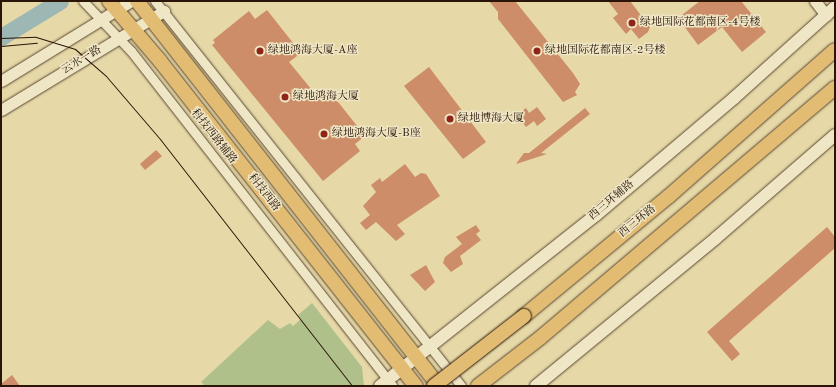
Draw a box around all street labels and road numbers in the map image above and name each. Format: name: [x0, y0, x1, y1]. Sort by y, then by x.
street label: 云水一路: [60, 44, 104, 78]
street label: 科技西路辅路: [187, 107, 239, 167]
street label: 科技西路: [244, 172, 282, 214]
street label: 西三环辅路: [587, 178, 637, 224]
street label: 西三环路: [617, 203, 659, 241]

